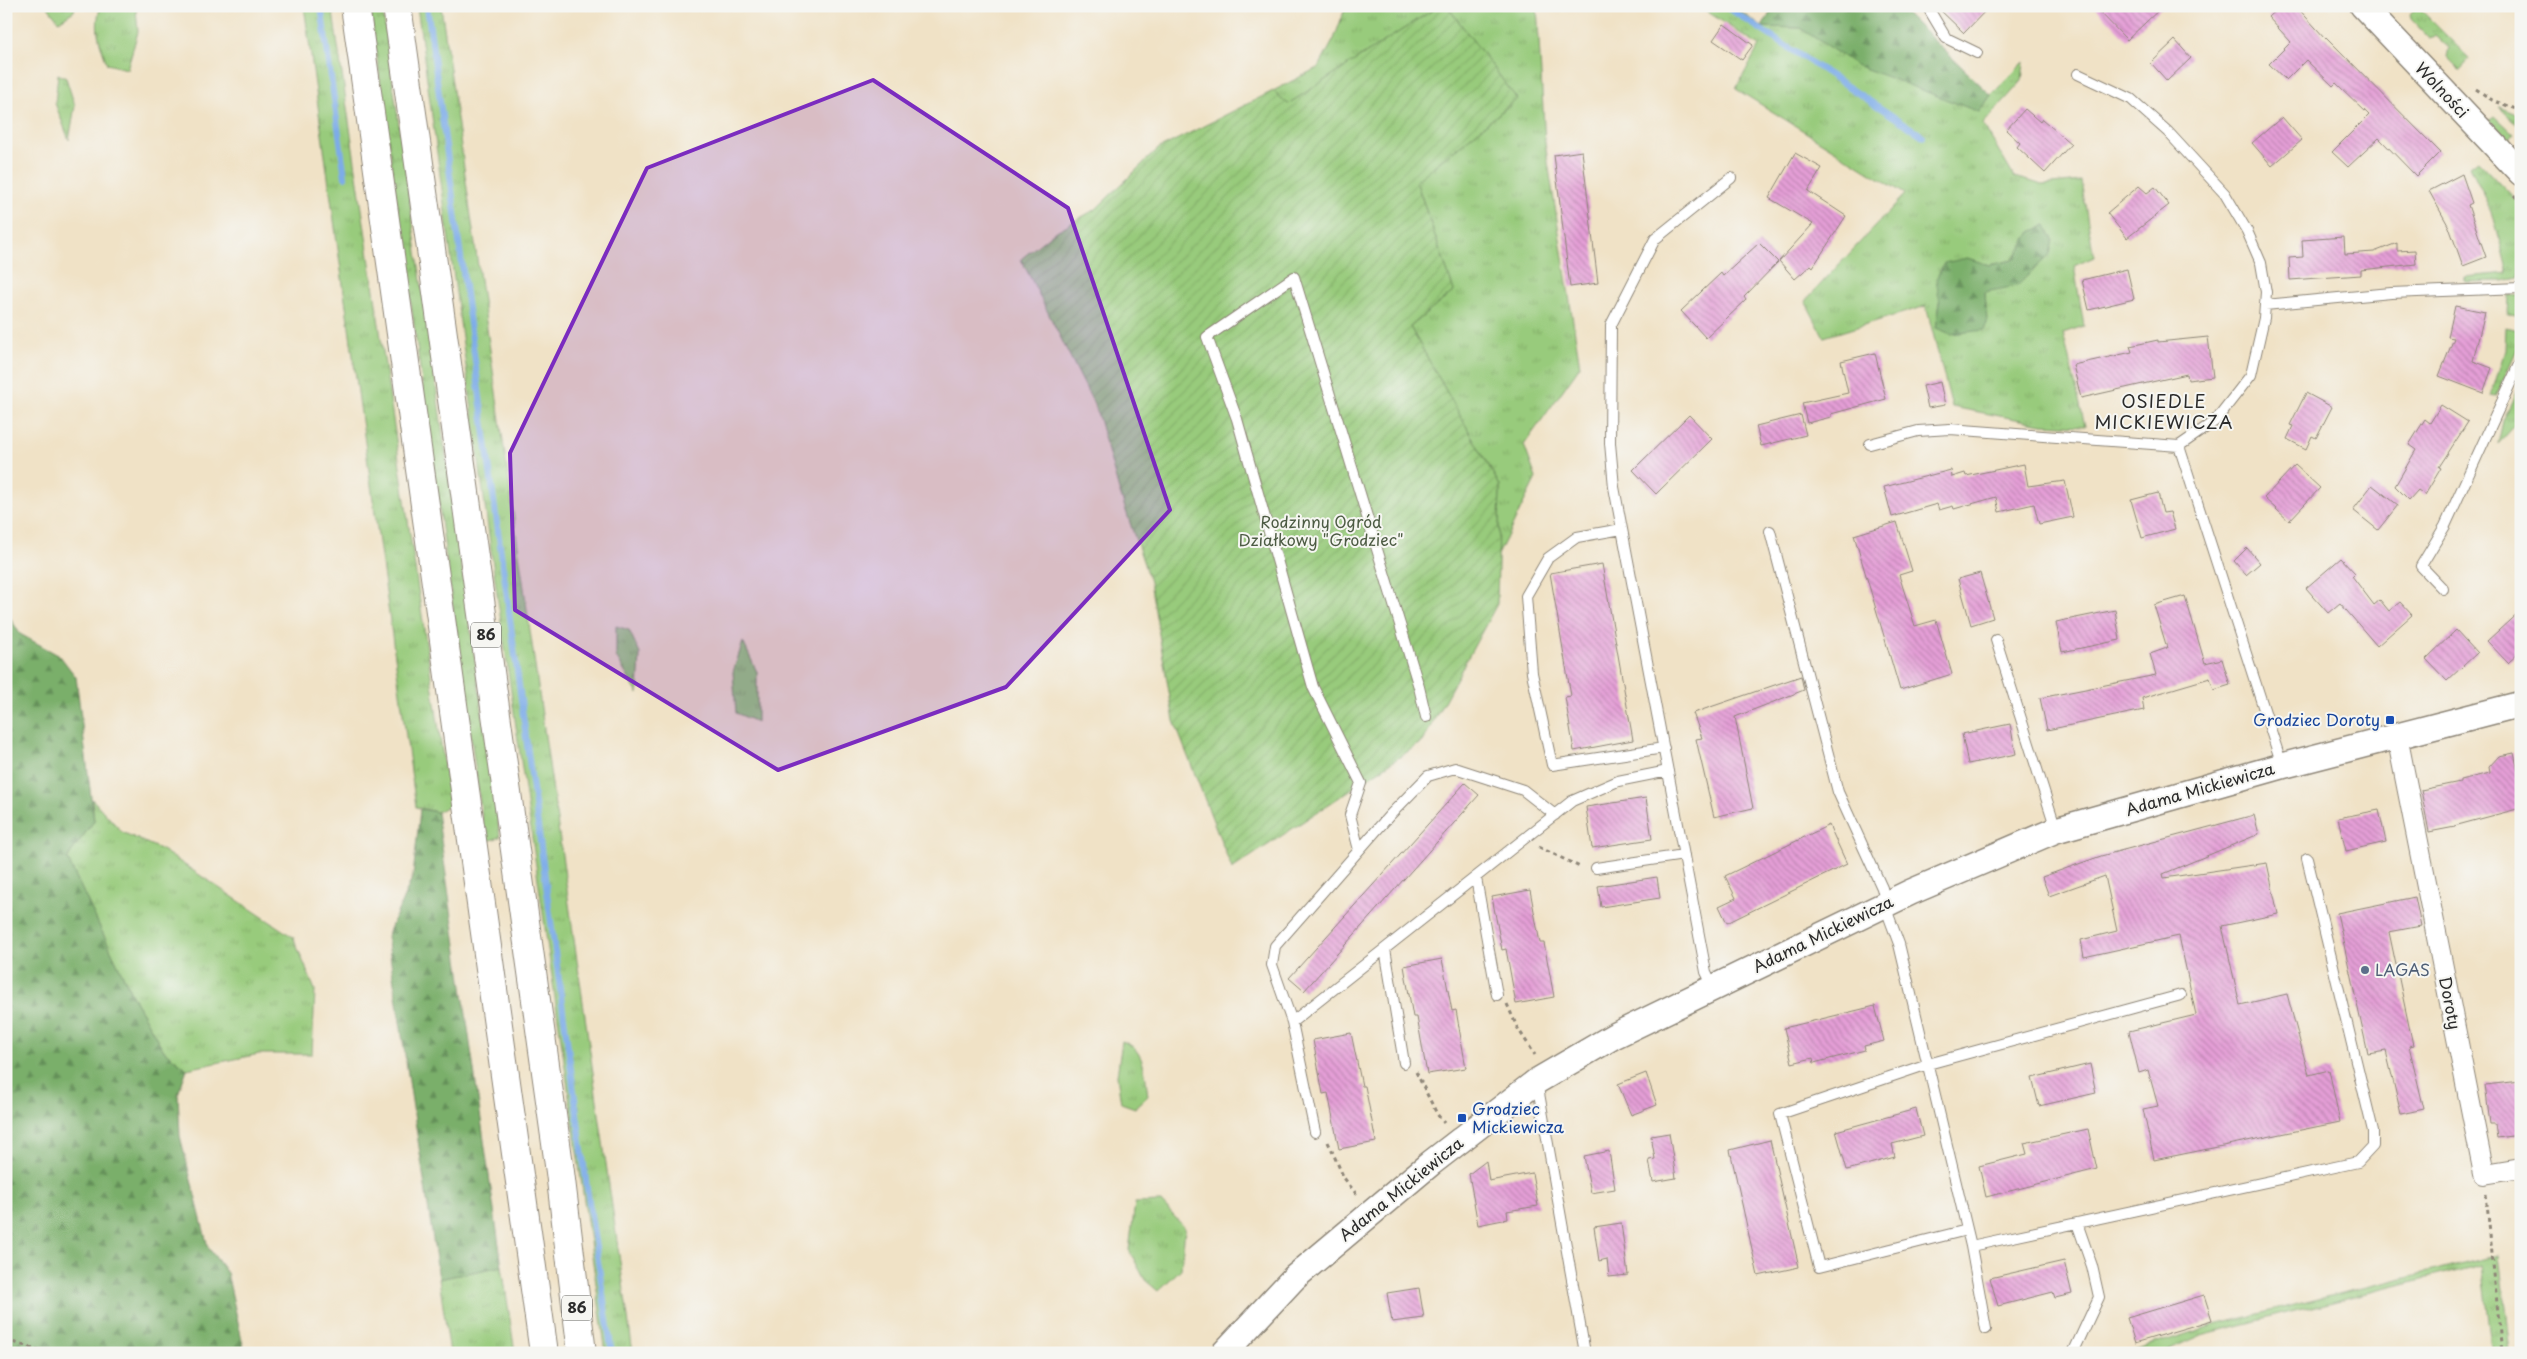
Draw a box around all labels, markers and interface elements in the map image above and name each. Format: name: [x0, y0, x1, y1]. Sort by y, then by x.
street label: Wolności: [2410, 56, 2475, 123]
district label: OSIEDLE MICKIEWICZA: [2094, 387, 2234, 435]
park label: Rodzinny Ogród Działkowy "Grodziec": [1238, 509, 1404, 551]
road number: 86: [471, 622, 501, 648]
place label: Grodziec Doroty: [2253, 707, 2380, 731]
marker: Grodziec Doroty: [2384, 714, 2396, 726]
street label: Adama Mickiewicza: [2123, 755, 2277, 821]
street label: Adama Mickiewicza: [1748, 888, 1897, 978]
place label: LAGAS: [2375, 957, 2430, 981]
marker: LAGAS: [2359, 964, 2371, 976]
street label: Doroty: [2434, 974, 2468, 1031]
place label: Grodziec Mickiewicza: [1472, 1096, 1564, 1138]
marker: Grodziec Mickiewicza: [1456, 1112, 1468, 1124]
street label: Adama Mickiewicza: [1333, 1130, 1468, 1246]
road number: 86: [562, 1296, 592, 1320]

